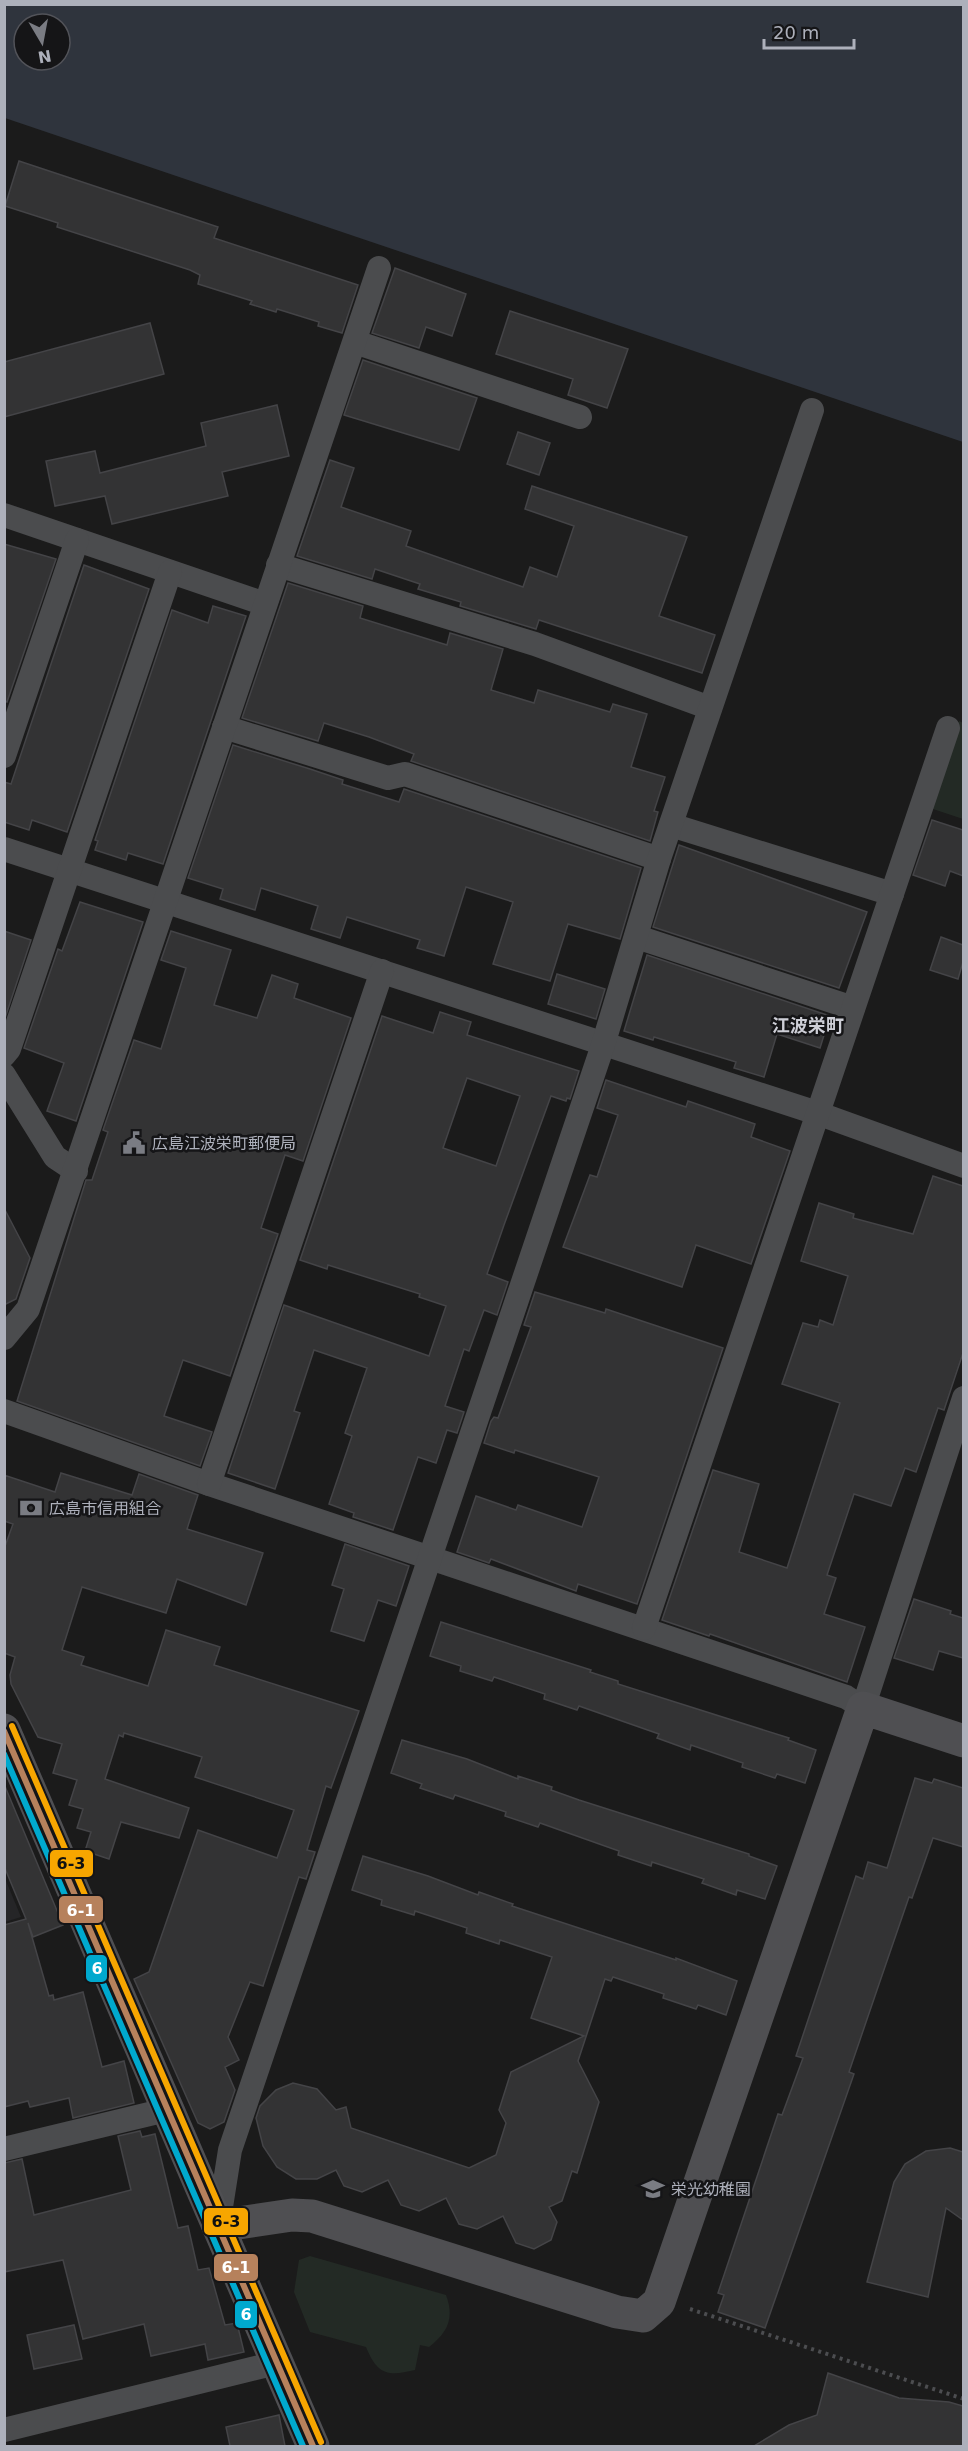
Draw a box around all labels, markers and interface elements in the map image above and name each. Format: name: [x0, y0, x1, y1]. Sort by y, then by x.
north arrow: [12, 12, 72, 72]
scale bar: [764, 12, 854, 50]
text: 20 m: [773, 22, 819, 43]
text: N: [36, 46, 53, 67]
district label: 江波栄町: [772, 1015, 844, 1036]
public building icon: 広島江波栄町郵便局: [121, 1130, 147, 1156]
place label: 広島江波栄町郵便局: [152, 1134, 296, 1153]
bank icon: 広島市信用組合: [18, 1495, 44, 1521]
place label: 広島市信用組合: [49, 1499, 161, 1518]
line badge: 6-3: [49, 1849, 94, 1878]
text: 6-3: [57, 1854, 85, 1873]
line badge: 6-1: [58, 1895, 104, 1924]
text: 6-1: [67, 1901, 95, 1920]
line badge: 6: [85, 1954, 108, 1983]
text: 6: [91, 1959, 103, 1978]
school or university icon: 栄光幼稚園: [640, 2176, 666, 2202]
place label: 栄光幼稚園: [671, 2180, 751, 2199]
line badge: 6-3: [203, 2207, 249, 2236]
text: 6-3: [212, 2212, 240, 2231]
line badge: 6-1: [213, 2253, 259, 2282]
text: 6-1: [222, 2258, 250, 2277]
line badge: 6: [234, 2300, 258, 2329]
text: 6: [240, 2305, 252, 2324]

